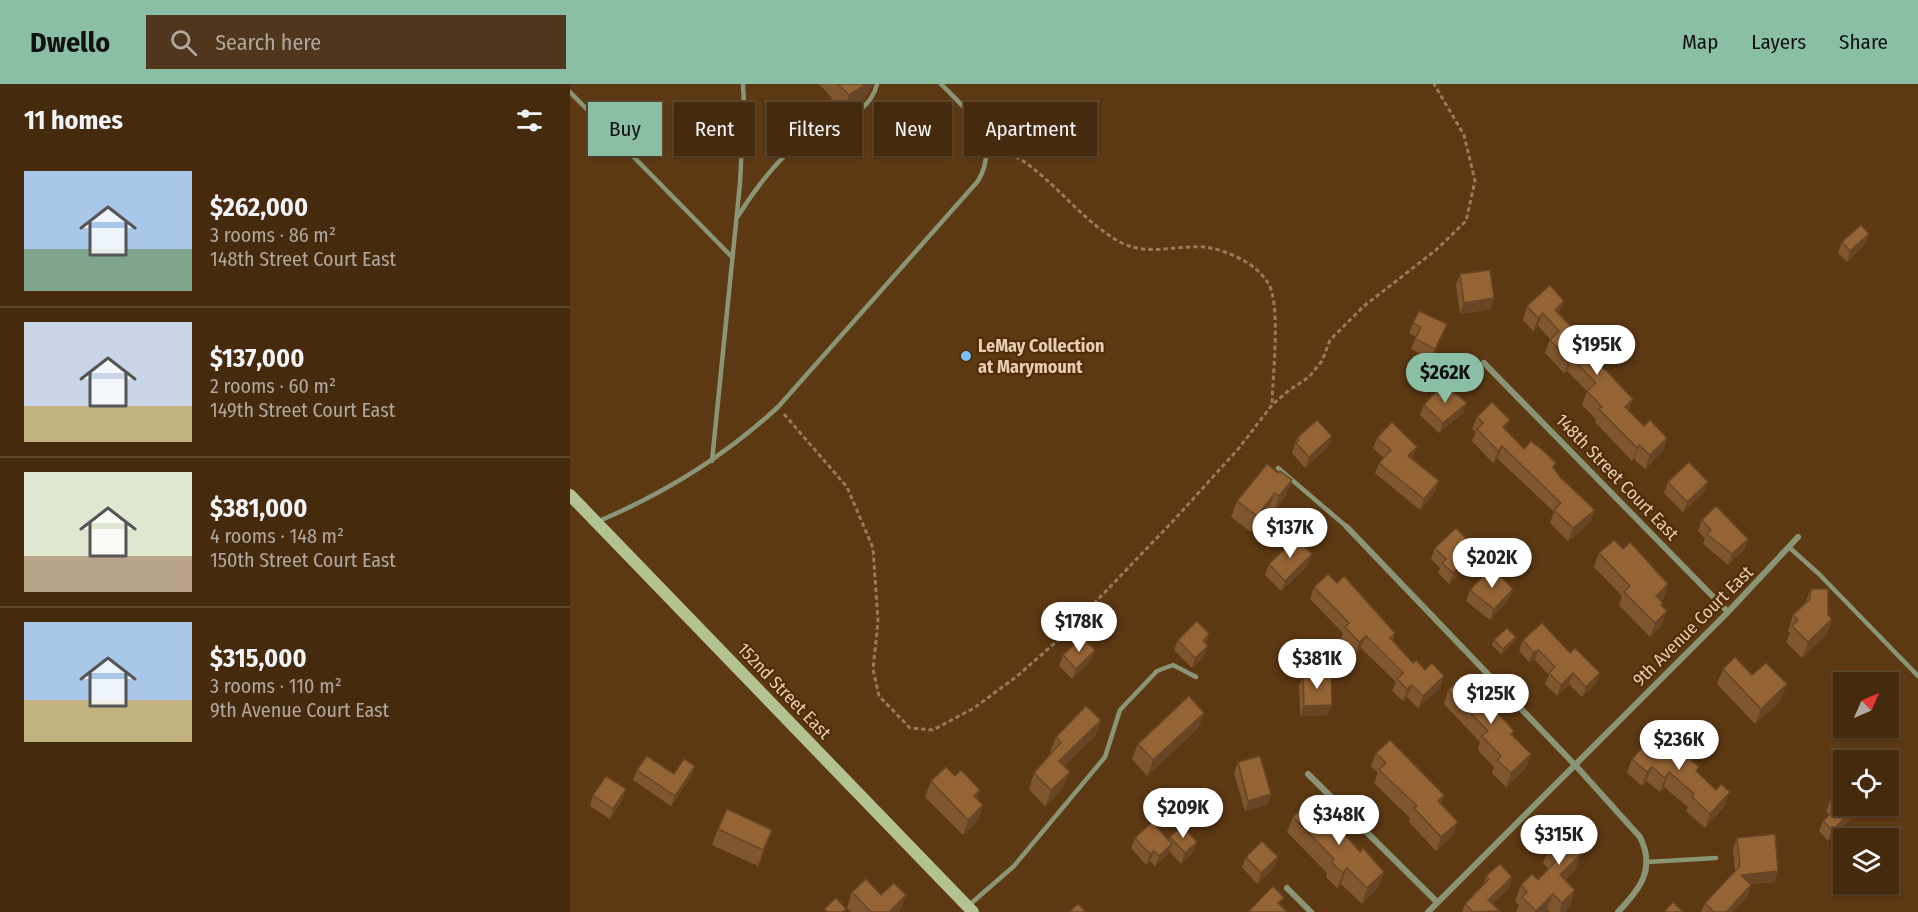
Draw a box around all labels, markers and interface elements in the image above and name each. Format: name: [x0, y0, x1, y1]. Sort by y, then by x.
search box: [146, 15, 566, 69]
text: Dwello: [30, 26, 110, 59]
icon: search: [167, 26, 200, 59]
text: Search here: [215, 29, 321, 56]
text: Map: [1682, 29, 1718, 55]
text: Layers: [1751, 29, 1806, 55]
text: Share: [1839, 29, 1888, 55]
chip: Buy: [588, 102, 662, 156]
chip: Rent: [674, 102, 755, 156]
chip: Filters: [767, 102, 862, 156]
chip: New: [874, 102, 952, 156]
chip: Apartment: [964, 102, 1097, 156]
icon: filters: [513, 104, 546, 137]
text: 11 homes: [24, 105, 123, 136]
text: $262,000: [210, 192, 308, 223]
icon: home: [72, 195, 144, 267]
text: 3 rooms · 86 m²: [210, 223, 336, 247]
text: 148th Street Court East: [210, 247, 396, 271]
pin: $195K: [1555, 325, 1639, 376]
text: $195K: [1572, 332, 1622, 356]
place label: LeMay Collection at Marymount: [978, 335, 1105, 378]
text: $137,000: [210, 343, 304, 374]
icon: home: [72, 346, 144, 418]
marker: LeMay Collection at Marymount: [959, 349, 973, 363]
pin: $262K: [1403, 353, 1487, 404]
text: $262K: [1420, 360, 1470, 384]
text: 2 rooms · 60 m²: [210, 374, 336, 398]
text: 149th Street Court East: [210, 398, 395, 422]
street label: 148th Street Court East: [1551, 409, 1683, 545]
text: $381,000: [210, 493, 307, 524]
icon: home: [72, 496, 144, 568]
pin: $137K: [1248, 508, 1332, 559]
text: $137K: [1266, 515, 1314, 539]
text: 4 rooms · 148 m²: [210, 524, 344, 548]
pin: $202K: [1450, 538, 1534, 589]
text: $202K: [1467, 545, 1517, 569]
text: 150th Street Court East: [210, 548, 396, 572]
street label: 9th Avenue Court East: [1628, 561, 1758, 691]
pin: $178K: [1037, 602, 1121, 653]
text: $178K: [1055, 609, 1103, 633]
street label: 152nd Street East: [733, 638, 836, 744]
pin: $381K: [1275, 639, 1359, 690]
text: $315,000: [210, 643, 307, 674]
icon: home: [72, 646, 144, 718]
text: $381K: [1292, 646, 1342, 670]
north arrow: [1833, 672, 1899, 738]
map controls: [1833, 672, 1899, 894]
text: 3 rooms · 110 m²: [210, 674, 342, 698]
pin: $125K: [1449, 674, 1533, 725]
text: $125K: [1467, 681, 1515, 705]
text: 9th Avenue Court East: [210, 698, 389, 722]
pin: $236K: [1637, 720, 1721, 771]
text: $236K: [1654, 727, 1704, 751]
button: locate: [1833, 750, 1899, 816]
pin: $209K: [1141, 788, 1225, 839]
text: $209K: [1157, 795, 1209, 819]
pin: $348K: [1297, 795, 1381, 846]
text: $348K: [1313, 802, 1365, 826]
pin: $315K: [1517, 815, 1601, 866]
text: $315K: [1535, 822, 1583, 846]
button: layers: [1833, 828, 1899, 894]

